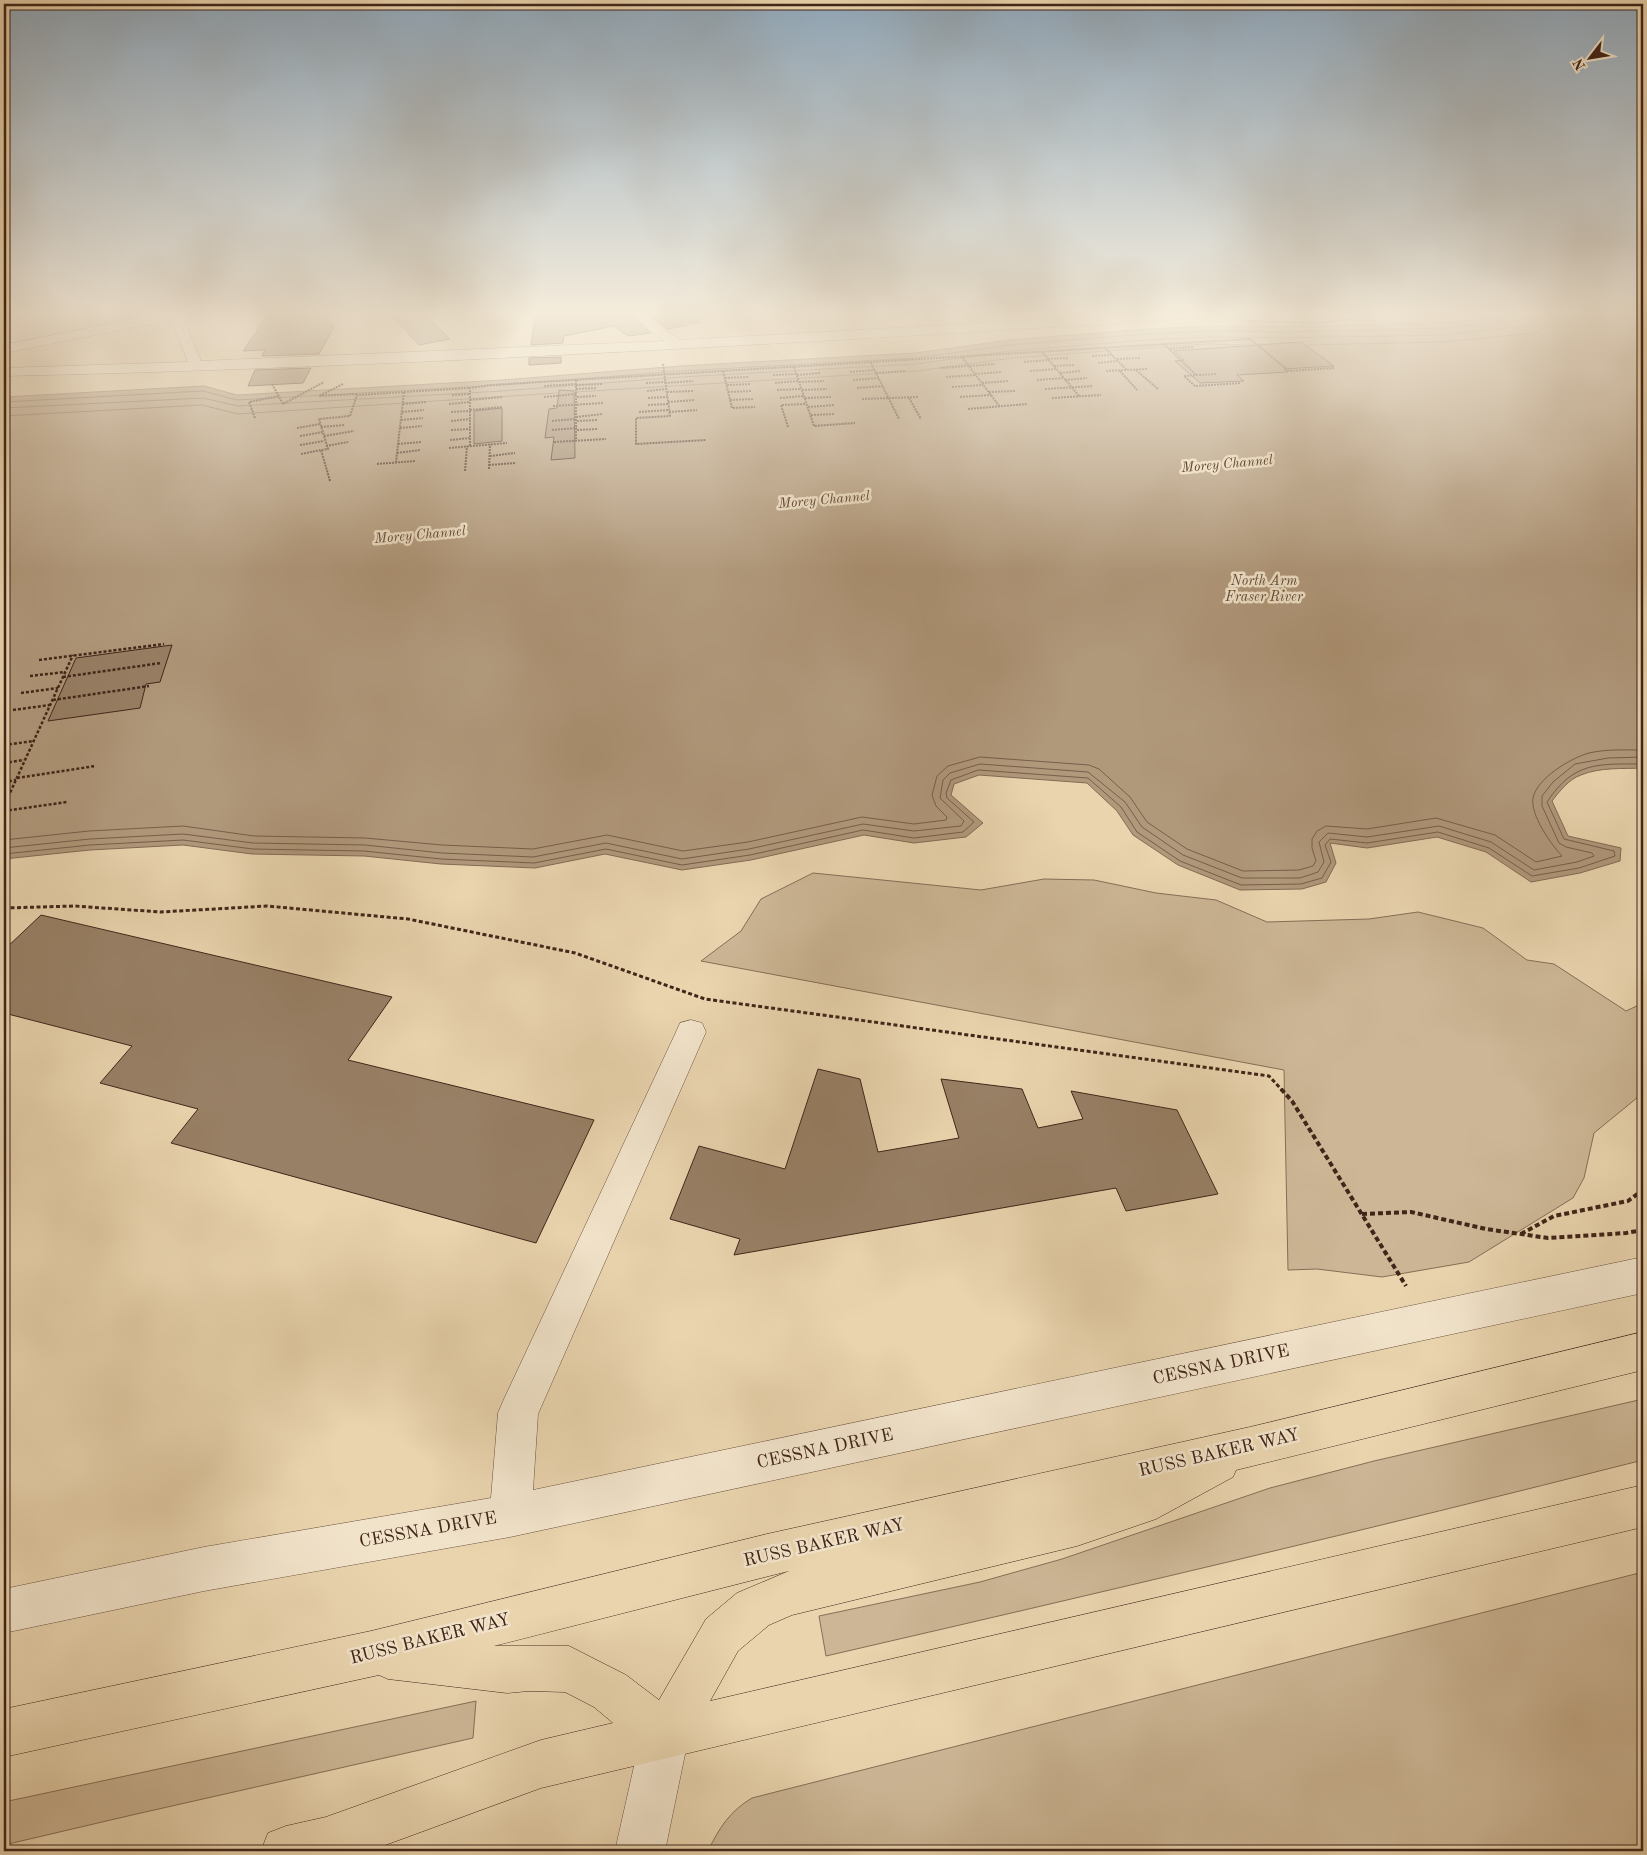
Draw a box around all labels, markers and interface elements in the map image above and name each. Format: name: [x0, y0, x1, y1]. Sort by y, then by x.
north arrow: [1564, 32, 1614, 82]
text: N: [1571, 56, 1588, 72]
water label: Morey Channel: [1180, 453, 1273, 476]
water label: Morey Channel: [777, 489, 870, 512]
water label: Morey Channel: [373, 524, 466, 547]
water label: North Arm Fraser River: [1224, 574, 1304, 604]
street label: CESSNA DRIVE: [1151, 1342, 1291, 1388]
street label: CESSNA DRIVE: [755, 1426, 895, 1472]
street label: RUSS BAKER WAY: [1137, 1426, 1301, 1480]
street label: CESSNA DRIVE: [358, 1509, 498, 1551]
street label: RUSS BAKER WAY: [742, 1516, 906, 1570]
street label: RUSS BAKER WAY: [348, 1610, 512, 1668]

